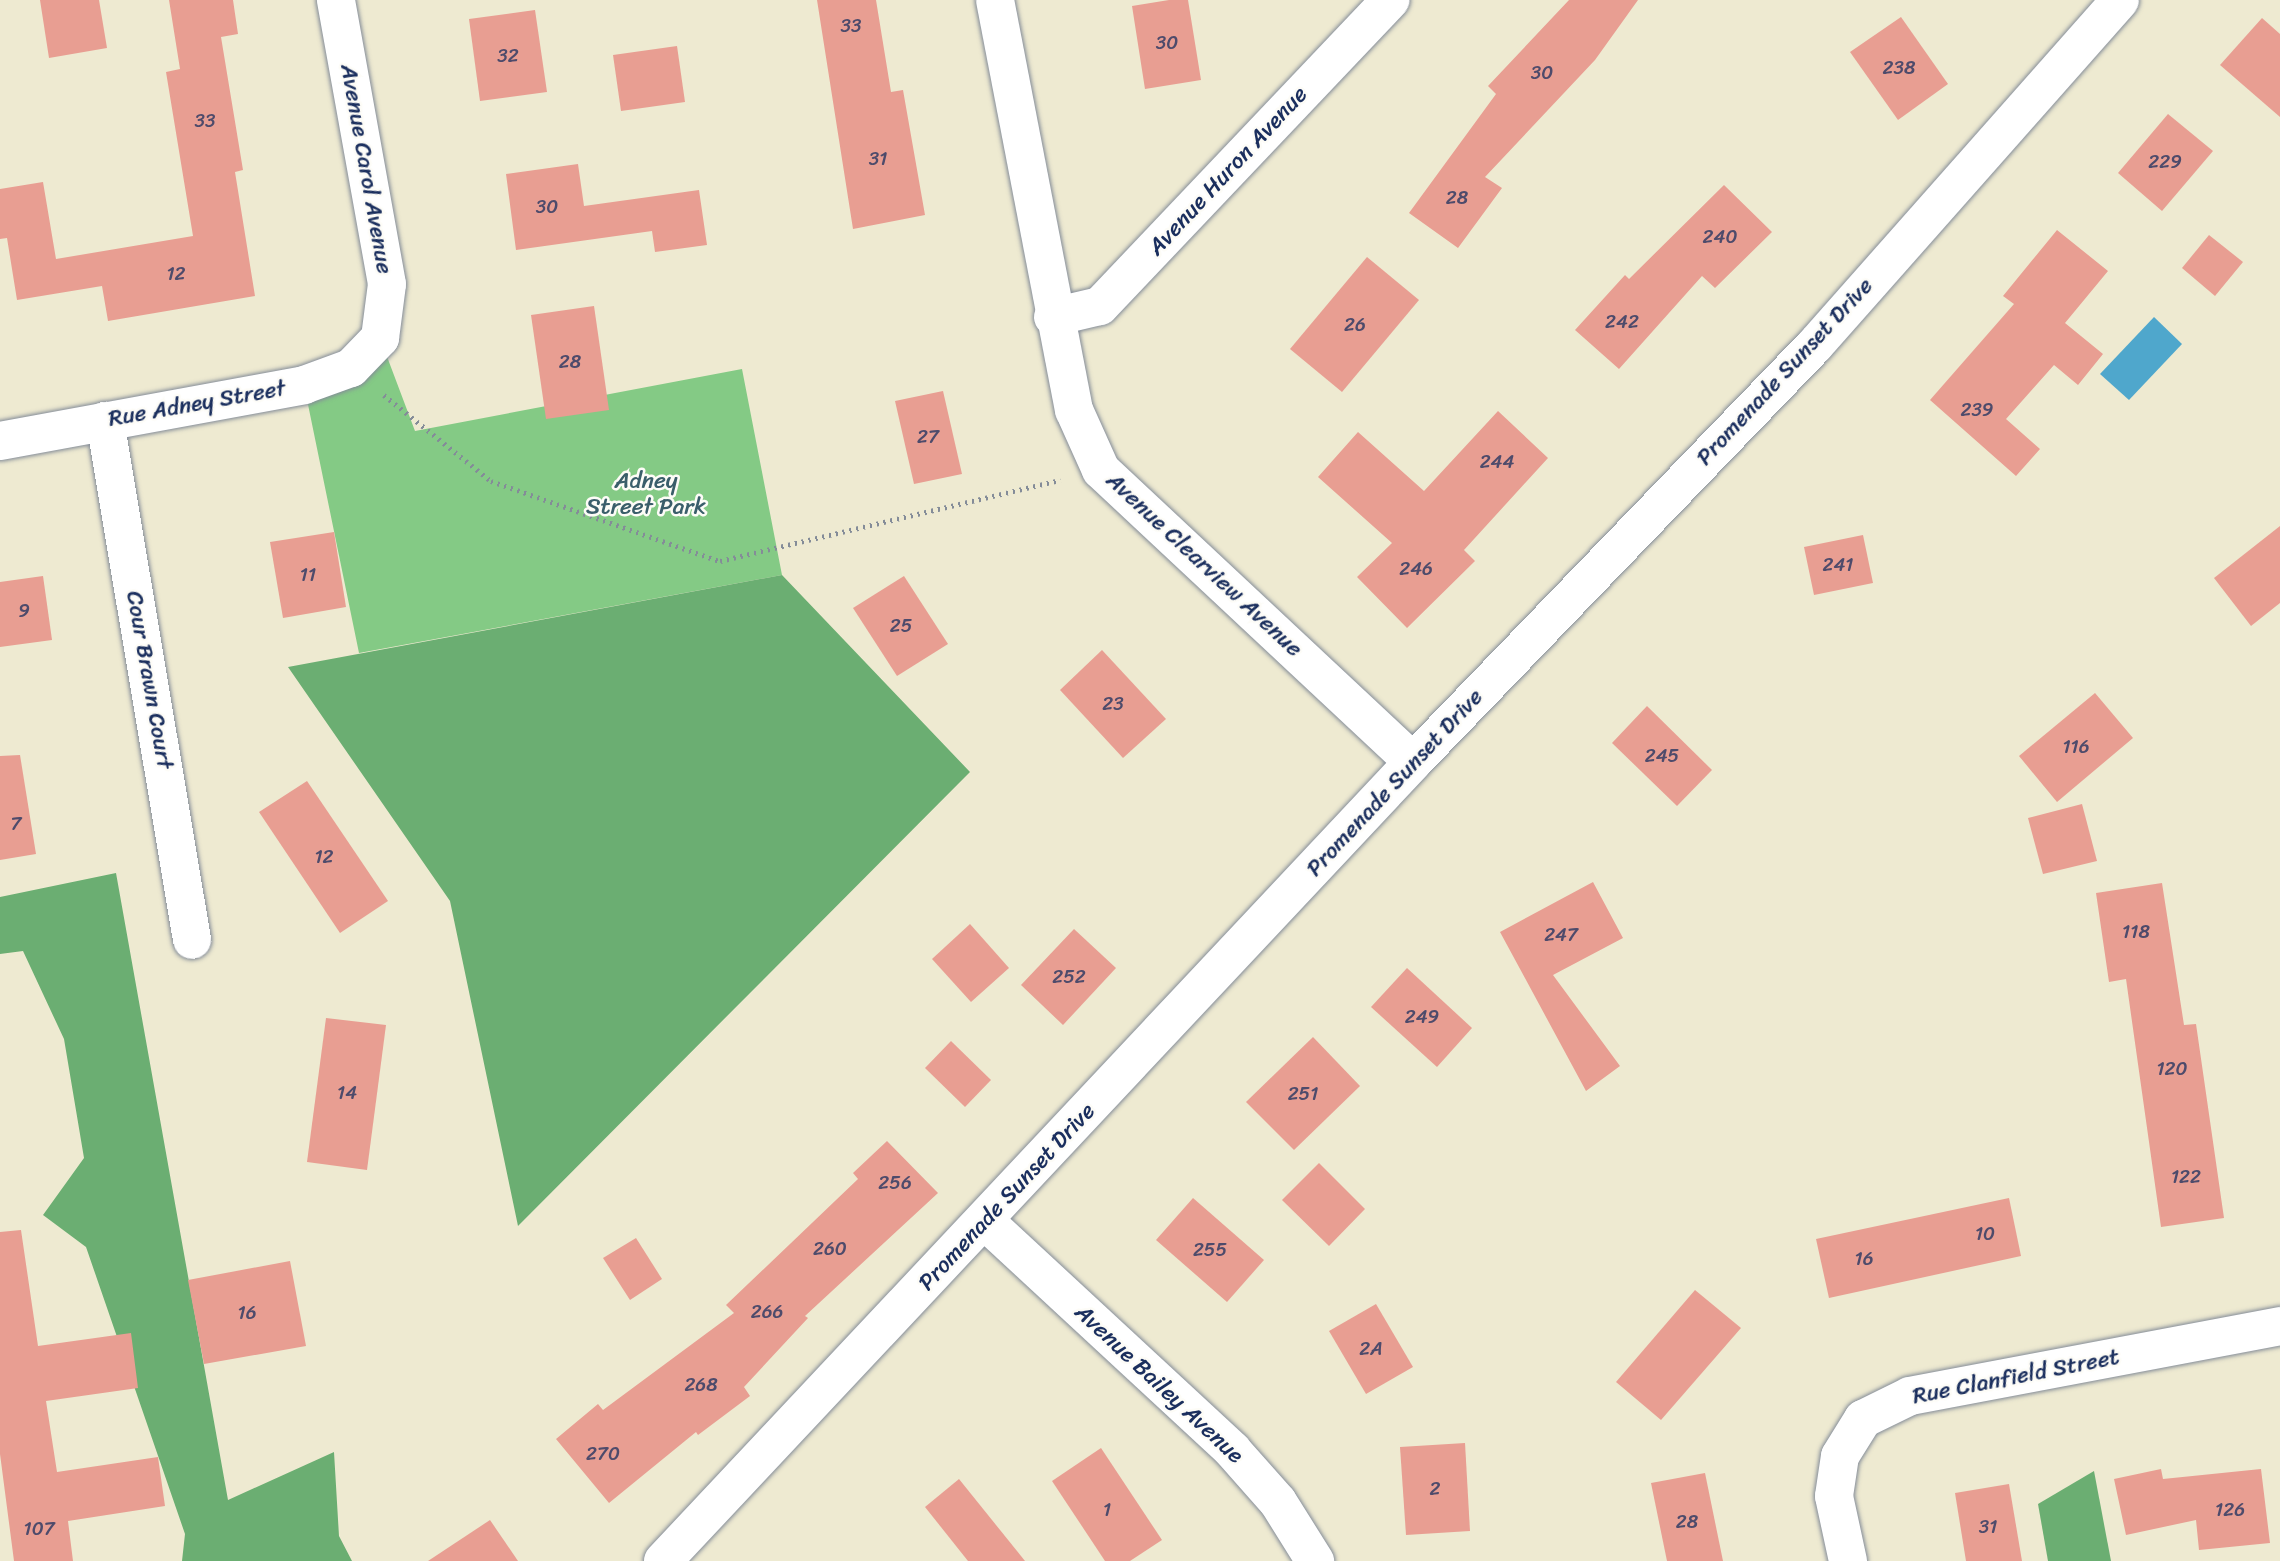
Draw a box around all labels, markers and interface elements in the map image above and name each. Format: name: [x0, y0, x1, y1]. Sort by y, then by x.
house number: 33: [841, 15, 861, 37]
house number: 30: [1156, 32, 1178, 54]
house number: 32: [497, 45, 519, 67]
house number: 238: [1883, 57, 1915, 79]
street label: Avenue Carol Avenue: [334, 62, 398, 276]
house number: 30: [1531, 62, 1553, 84]
street label: Avenue Huron Avenue: [1143, 81, 1313, 261]
house number: 33: [195, 110, 215, 132]
house number: 31: [869, 148, 887, 170]
house number: 229: [2148, 151, 2182, 173]
house number: 28: [1446, 187, 1468, 209]
house number: 30: [536, 196, 558, 218]
house number: 240: [1703, 226, 1737, 248]
house number: 12: [166, 263, 186, 285]
street label: Promenade Sunset Drive: [1691, 272, 1879, 472]
house number: 242: [1605, 311, 1639, 333]
house number: 26: [1344, 314, 1366, 336]
house number: 28: [559, 351, 581, 373]
street label: Rue Adney Street: [106, 375, 288, 433]
house number: 239: [1960, 399, 1994, 421]
house number: 27: [917, 426, 939, 448]
house number: 244: [1480, 451, 1514, 473]
park label: Adney Street Park: [586, 467, 706, 521]
street label: Avenue Clearview Avenue: [1101, 467, 1307, 663]
house number: 241: [1823, 554, 1853, 576]
house number: 246: [1399, 558, 1433, 580]
house number: 11: [300, 564, 316, 586]
street label: Cour Brawn Court: [120, 588, 178, 772]
house number: 9: [18, 600, 30, 622]
house number: 25: [890, 615, 912, 637]
street label: Promenade Sunset Drive: [1301, 683, 1489, 883]
house number: 23: [1102, 693, 1124, 715]
house number: 116: [2062, 736, 2090, 758]
house number: 245: [1645, 745, 1679, 767]
house number: 7: [11, 813, 21, 835]
house number: 12: [314, 846, 334, 868]
house number: 118: [2122, 921, 2150, 943]
house number: 247: [1544, 924, 1578, 946]
house number: 252: [1052, 966, 1086, 988]
house number: 249: [1405, 1006, 1439, 1028]
house number: 120: [2156, 1058, 2188, 1080]
house number: 14: [337, 1082, 357, 1104]
house number: 251: [1288, 1083, 1318, 1105]
street label: Promenade Sunset Drive: [913, 1097, 1101, 1297]
house number: 122: [2171, 1166, 2201, 1188]
house number: 256: [878, 1172, 912, 1194]
house number: 10: [1975, 1223, 1995, 1245]
house number: 260: [813, 1238, 847, 1260]
house number: 255: [1193, 1239, 1227, 1261]
house number: 16: [1855, 1248, 1873, 1270]
street label: Avenue Bailey Avenue: [1069, 1299, 1249, 1469]
house number: 266: [751, 1301, 783, 1323]
house number: 16: [238, 1302, 256, 1324]
house number: 2A: [1359, 1338, 1383, 1360]
street label: Rue Clanfield Street: [1911, 1343, 2121, 1411]
house number: 268: [684, 1374, 718, 1396]
house number: 270: [586, 1443, 620, 1465]
house number: 2: [1430, 1478, 1440, 1500]
house number: 1: [1103, 1499, 1111, 1521]
house number: 126: [2215, 1499, 2245, 1521]
house number: 28: [1676, 1511, 1698, 1533]
house number: 31: [1979, 1516, 1997, 1538]
house number: 107: [23, 1518, 55, 1540]

